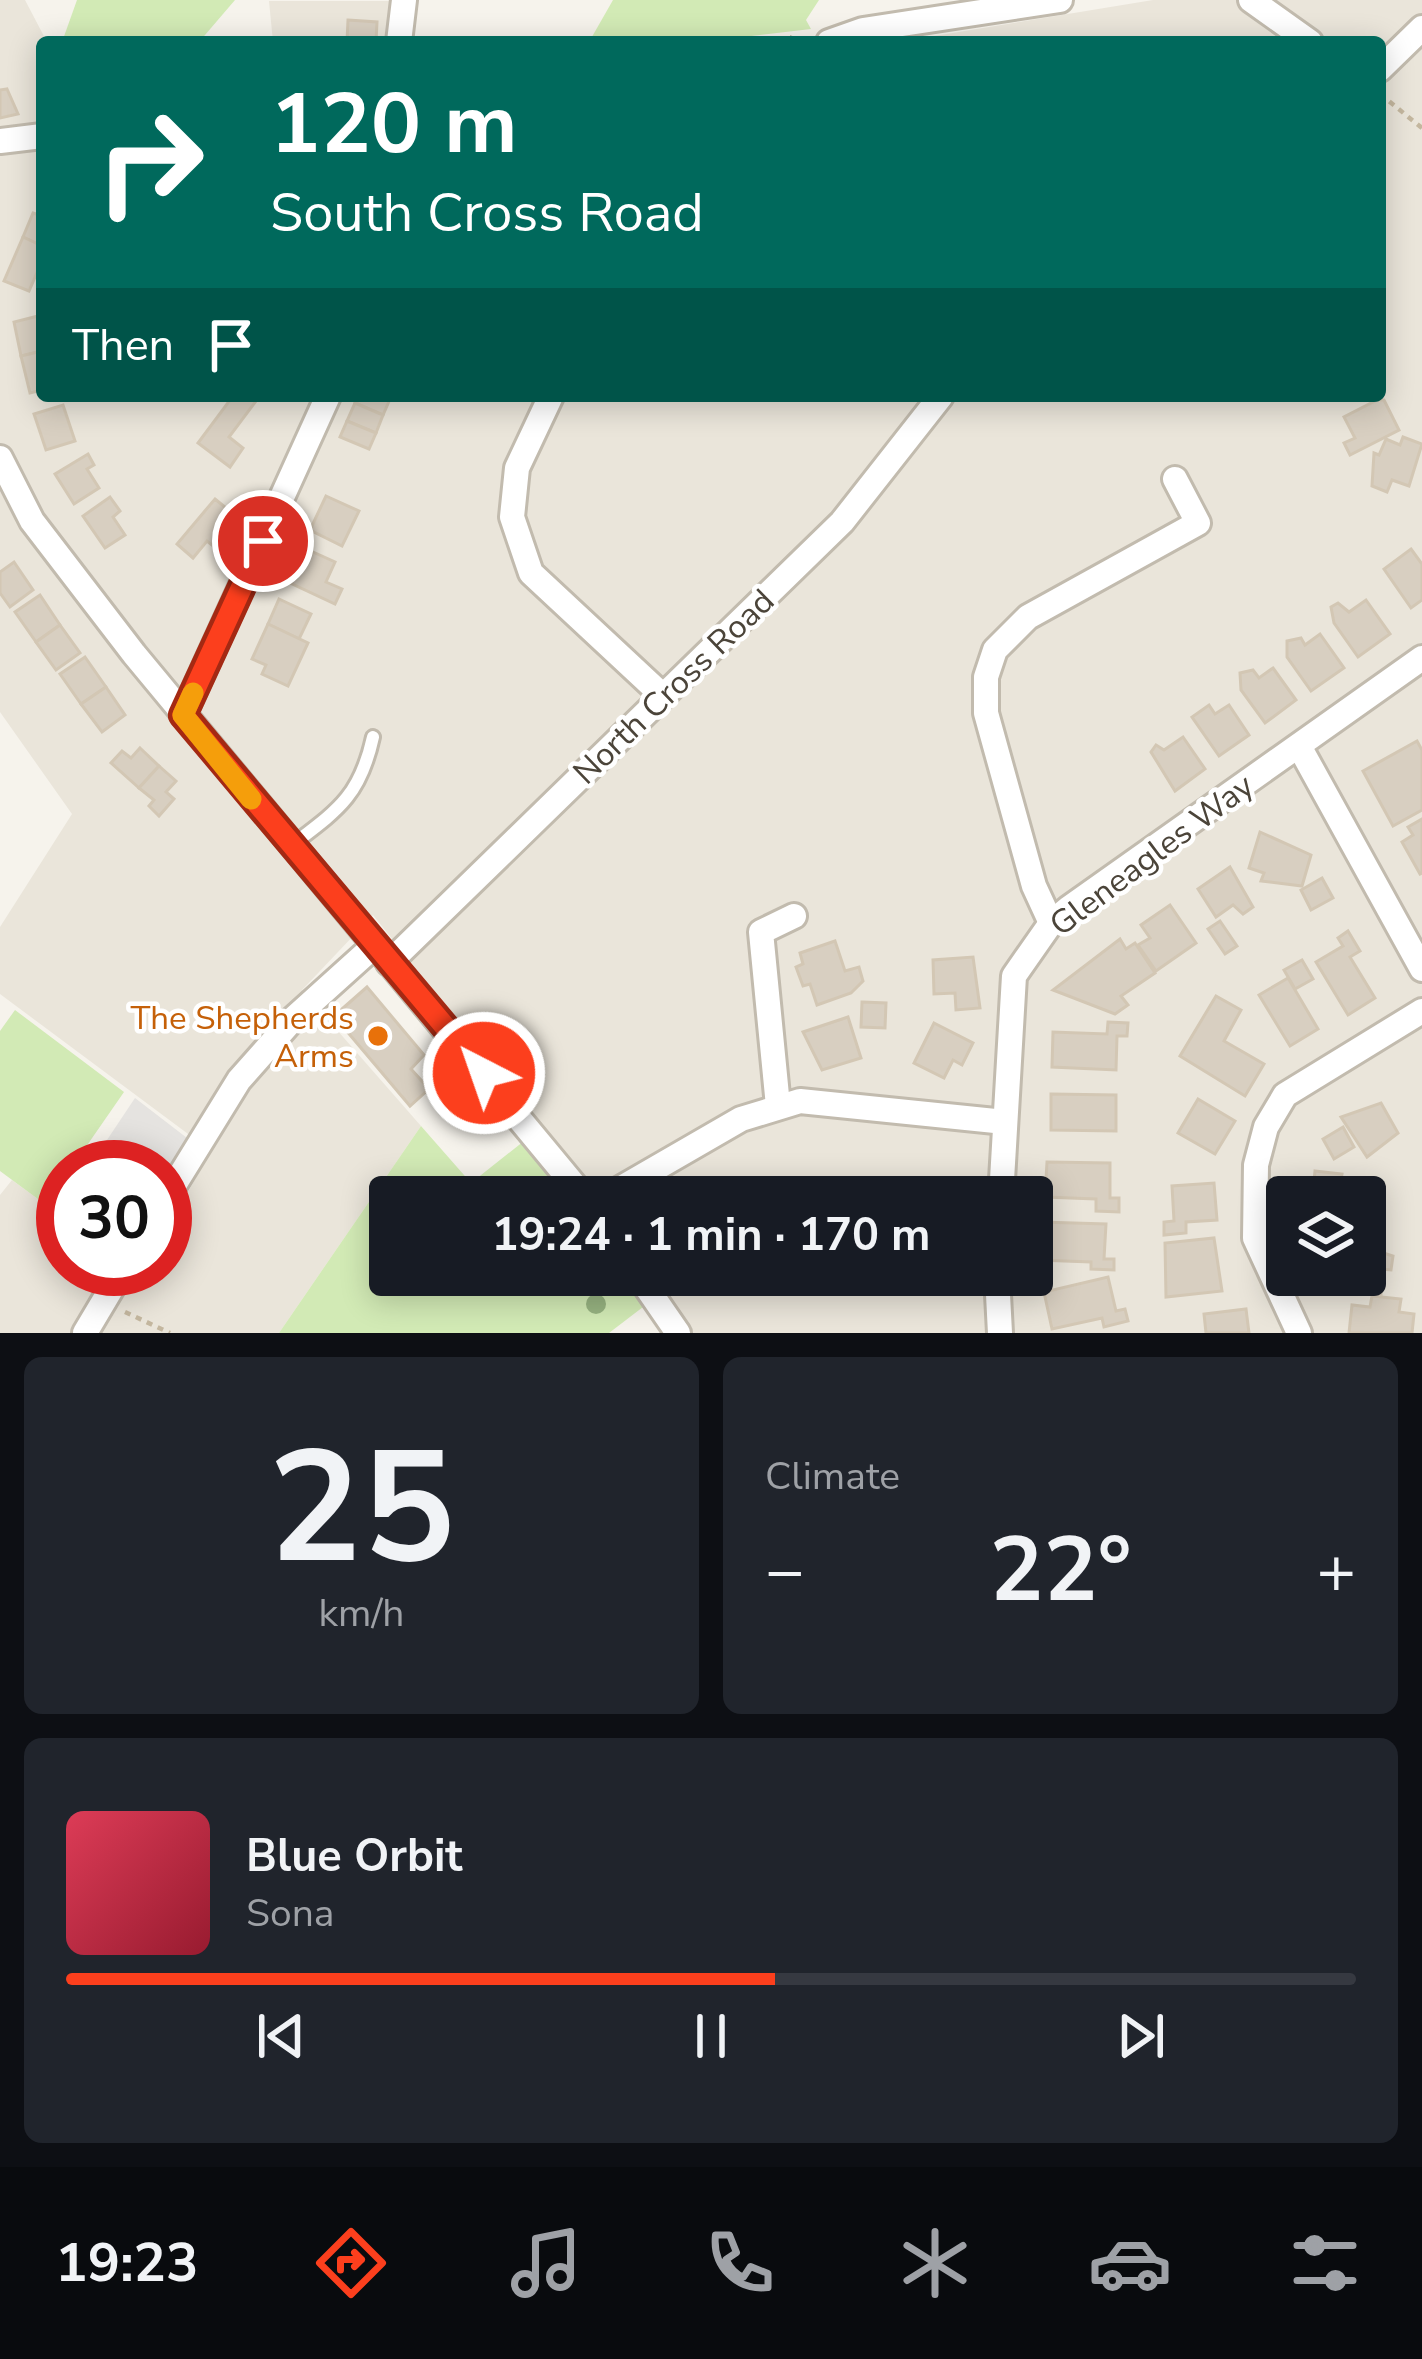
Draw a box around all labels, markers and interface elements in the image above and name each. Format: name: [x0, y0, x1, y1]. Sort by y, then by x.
text: 120 m: [270, 67, 518, 182]
icon: right: [72, 84, 228, 240]
text: South Cross Road: [270, 176, 704, 250]
icon: arrive: [198, 312, 264, 378]
text: Then: [72, 315, 174, 376]
pin: [212, 490, 314, 592]
icon: arrive: [230, 508, 296, 574]
street label: North Cross Road: [564, 579, 784, 795]
street label: Gleneagles Way: [1041, 764, 1263, 947]
place label: The Shepherds Arms: [131, 996, 354, 1079]
position arrow: [421, 1010, 547, 1136]
marker: The Shepherds Arms: [365, 1023, 391, 1049]
speed limit sign: 30: [36, 1140, 192, 1296]
map controls: [1266, 1176, 1386, 1296]
button: layers: [1266, 1176, 1386, 1296]
text: 19:24 · 1 min · 170 m: [491, 1205, 931, 1266]
text: 25: [268, 1402, 455, 1615]
text: Climate: [765, 1450, 900, 1503]
text: 22°: [989, 1509, 1132, 1632]
text: −: [765, 1526, 805, 1616]
text: +: [1316, 1526, 1356, 1616]
text: km/h: [319, 1587, 404, 1640]
text: Blue Orbit: [246, 1826, 463, 1887]
text: Sona: [246, 1887, 335, 1940]
icon: previous: [248, 2003, 314, 2069]
icon: pause: [678, 2003, 744, 2069]
icon: next: [1108, 2003, 1174, 2069]
icon: directions: [309, 2221, 393, 2305]
icon: music: [504, 2221, 588, 2305]
icon: phone: [698, 2221, 782, 2305]
icon: climate: [893, 2221, 977, 2305]
icon: car: [1088, 2221, 1172, 2305]
icon: filters: [1283, 2221, 1367, 2305]
text: 19:23: [55, 2226, 198, 2300]

